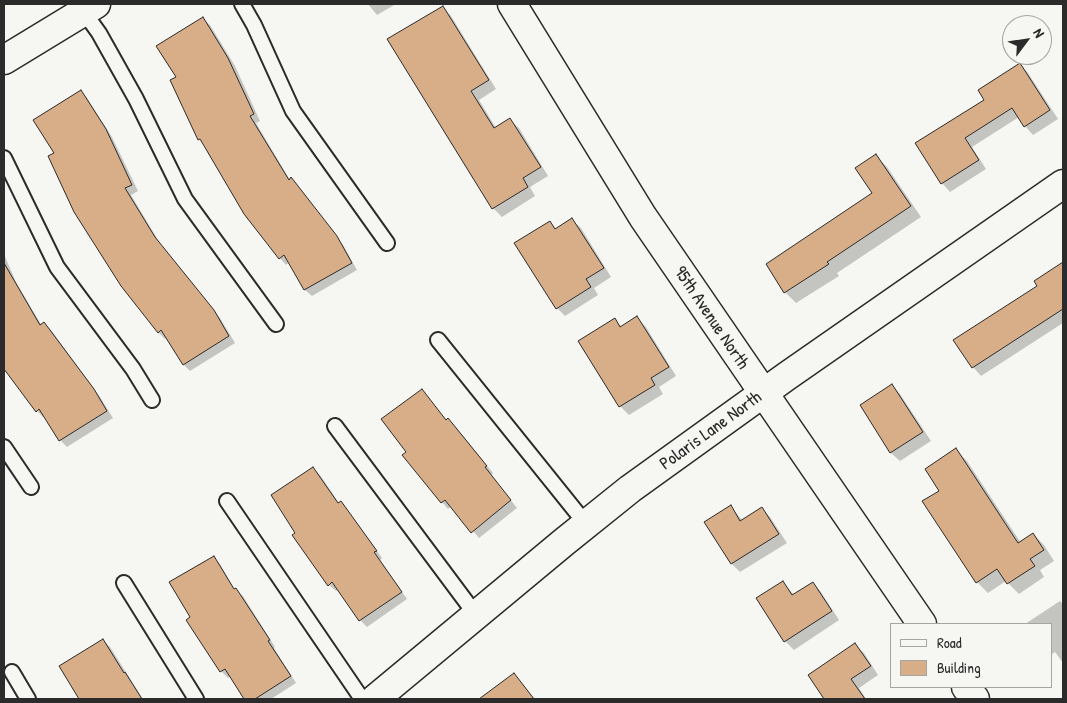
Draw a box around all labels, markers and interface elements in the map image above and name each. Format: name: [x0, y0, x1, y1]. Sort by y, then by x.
north arrow: [1002, 15, 1052, 65]
text: N: [1029, 24, 1049, 41]
street label: 95th Avenue North: [669, 262, 753, 374]
street label: Polaris Lane North: [656, 387, 766, 475]
legend: [890, 623, 1052, 688]
text: Road: [937, 632, 962, 653]
text: Building: [937, 657, 981, 678]

